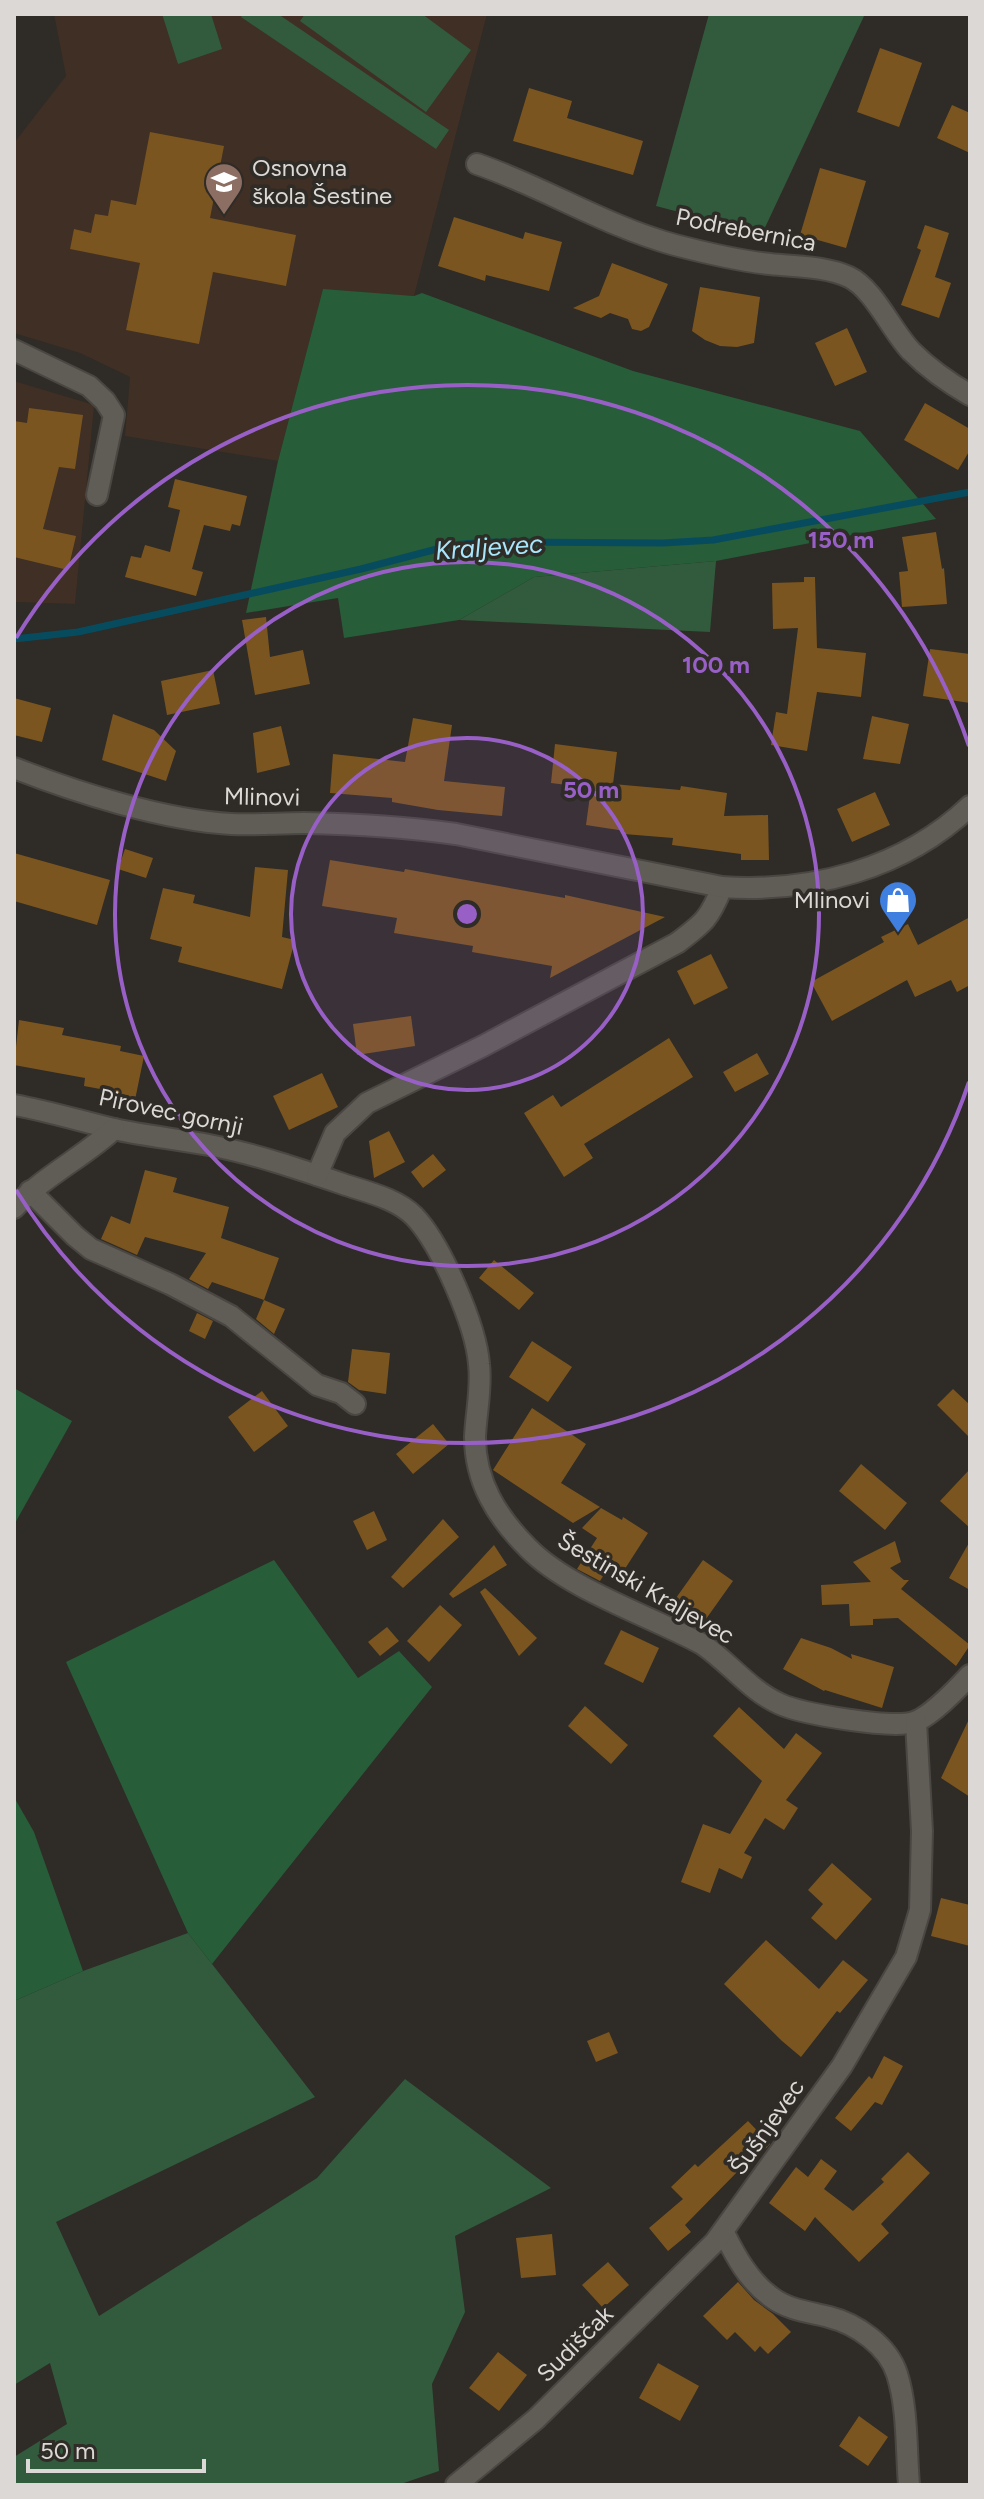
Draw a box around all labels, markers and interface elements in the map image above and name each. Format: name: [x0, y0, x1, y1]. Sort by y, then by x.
place label: Osnovna škola Šestine: [252, 153, 392, 210]
school or university icon: Osnovna škola Šestine: [203, 161, 245, 216]
street label: Podrebernica: [673, 202, 819, 257]
text: 150 m: [808, 525, 874, 554]
water label: Kraljevec: [434, 527, 544, 567]
text: 100 m: [682, 650, 750, 679]
text: 50 m: [563, 775, 619, 804]
street label: Mlinovi: [224, 781, 300, 812]
shop icon: Mlinovi: [877, 879, 919, 934]
place label: Mlinovi: [794, 885, 870, 914]
centre of rings: [453, 900, 481, 928]
street label: Pirovec gornji: [96, 1082, 246, 1141]
street label: Šestinski Kraljevec: [553, 1525, 740, 1650]
street label: Šušnjevec: [723, 2073, 810, 2180]
street label: Sudiščak: [530, 2299, 619, 2388]
scale bar: [28, 2423, 204, 2473]
text: 50 m: [40, 2436, 96, 2465]

